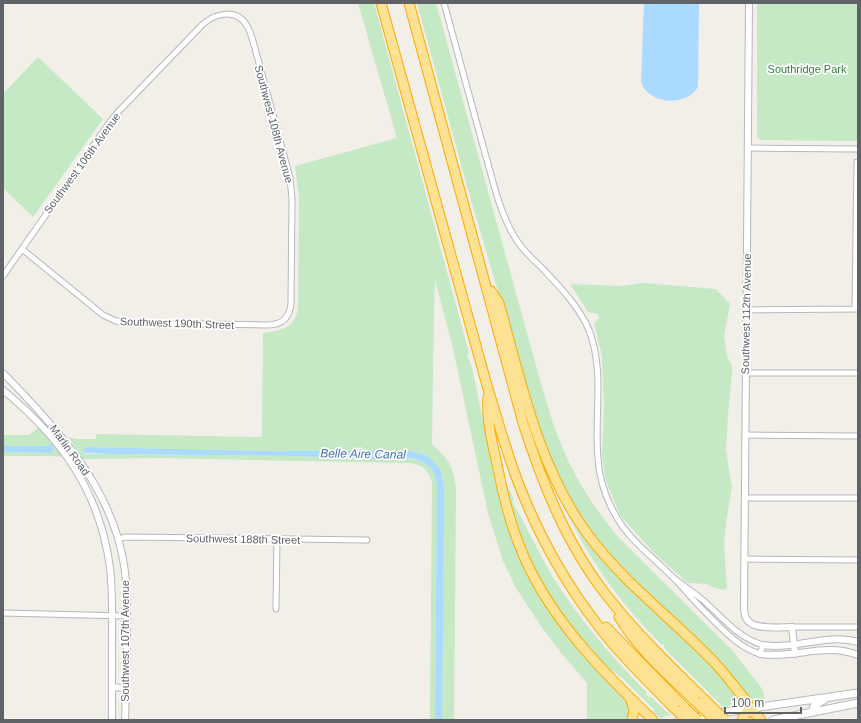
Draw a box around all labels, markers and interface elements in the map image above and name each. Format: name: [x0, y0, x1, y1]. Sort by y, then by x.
park label: Southridge Park: [768, 63, 847, 75]
street label: Southwest 108th Avenue: [252, 64, 296, 184]
street label: Southwest 106th Avenue: [41, 110, 123, 216]
street label: Southwest 112th Avenue: [739, 254, 753, 374]
street label: Southwest 190th Street: [120, 315, 234, 331]
street label: Marlin Road: [48, 422, 92, 478]
water label: Belle Aire Canal: [320, 446, 406, 462]
street label: Southwest 188th Street: [186, 532, 300, 546]
street label: Southwest 107th Avenue: [119, 580, 131, 702]
scale bar: [725, 689, 801, 715]
text: 100 m: [731, 696, 764, 710]

